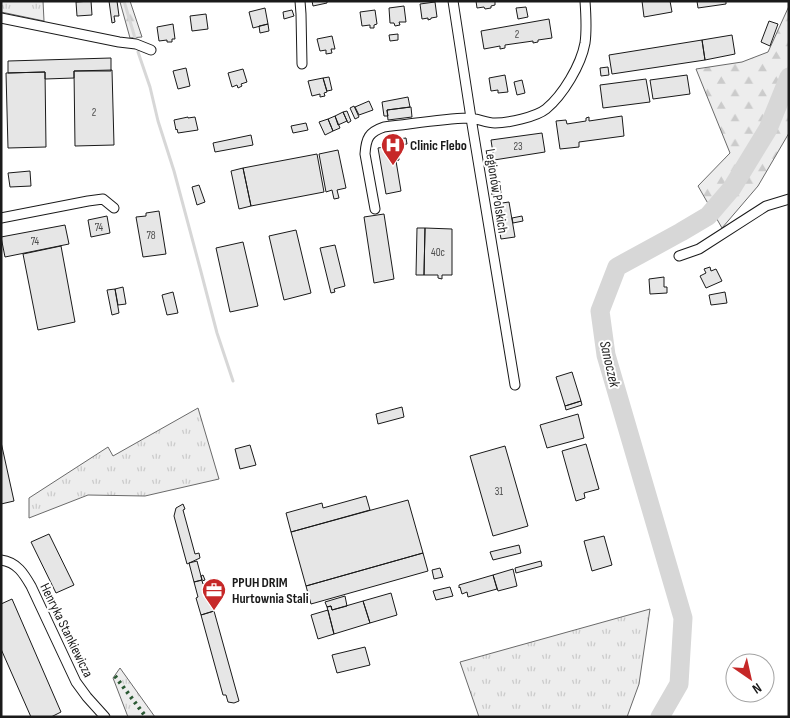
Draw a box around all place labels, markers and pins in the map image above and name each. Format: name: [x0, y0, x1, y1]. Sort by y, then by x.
hospital icon: Clinic Flebo: [380, 132, 406, 166]
place label: Clinic Flebo: [410, 137, 467, 154]
place label: PPUH DRIM Hurtownia Stali: [232, 574, 309, 607]
office icon: PPUH DRIM Hurtownia Stali: [201, 577, 227, 611]

